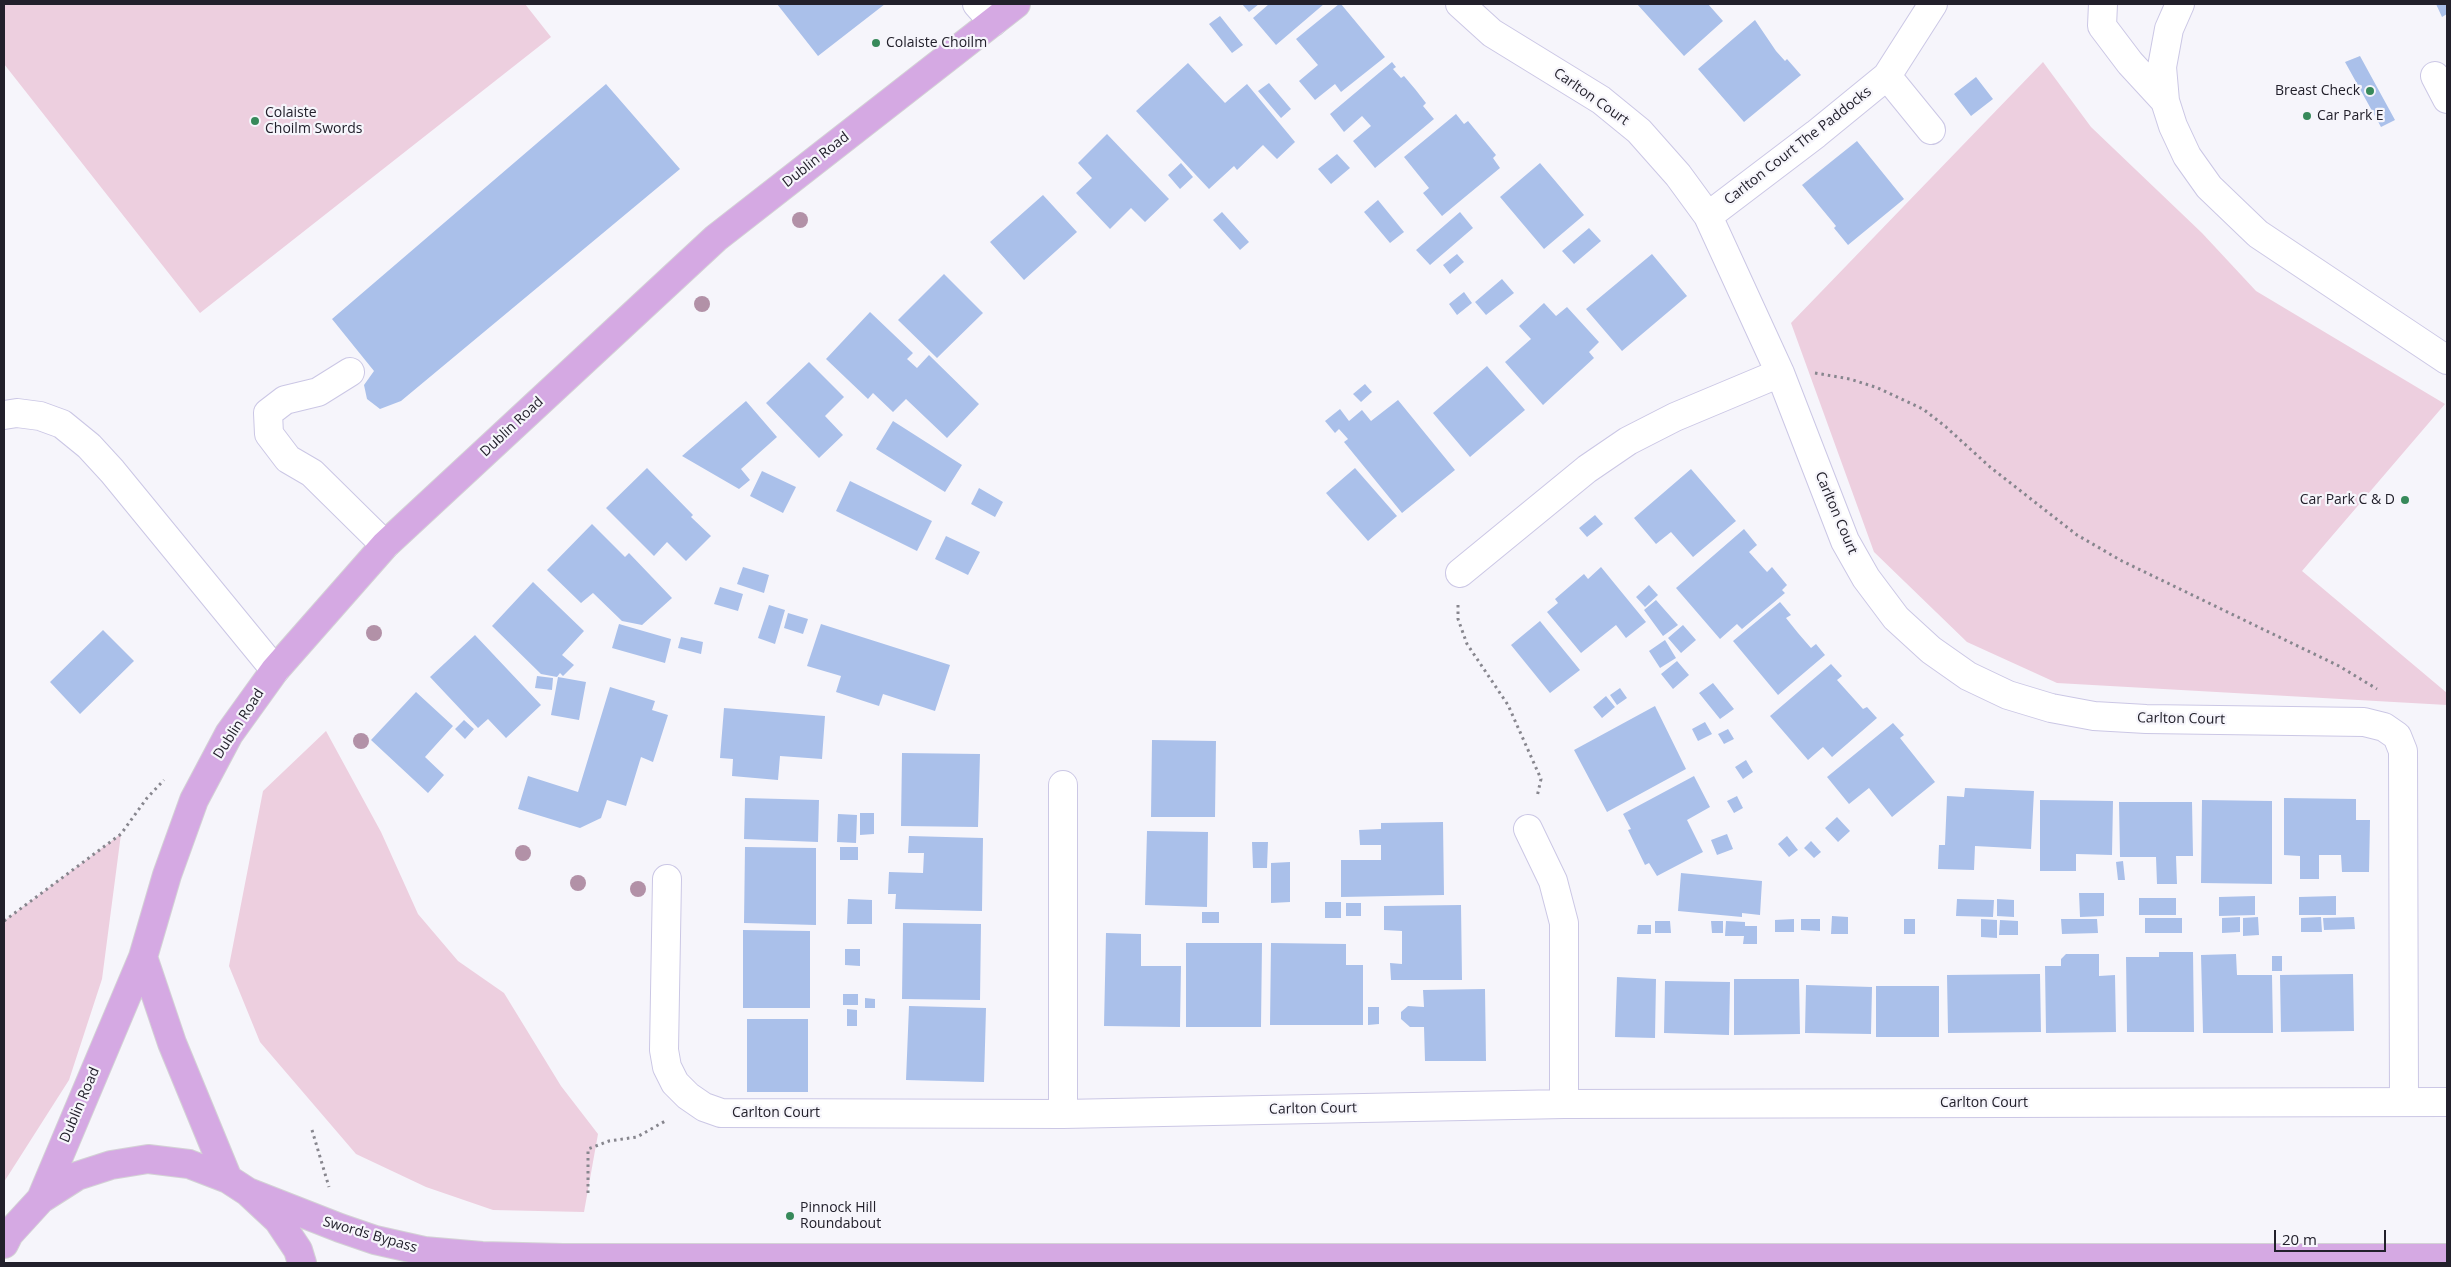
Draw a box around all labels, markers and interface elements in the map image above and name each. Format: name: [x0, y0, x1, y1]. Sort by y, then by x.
place label: Colaiste Choilm: [886, 35, 987, 51]
marker: Colaiste Choilm: [870, 37, 882, 49]
street label: Carlton Court: [1550, 65, 1632, 129]
street label: Carlton Court The Paddocks: [1721, 83, 1875, 209]
place label: Breast Check: [2275, 83, 2360, 99]
marker: Breast Check: [2364, 85, 2376, 97]
place label: Colaiste Choilm Swords: [265, 105, 362, 138]
place label: Car Park E: [2317, 108, 2384, 124]
marker: Car Park E: [2301, 110, 2313, 122]
marker: Colaiste Choilm Swords: [249, 115, 261, 127]
street label: Dublin Road: [779, 129, 853, 191]
street label: Dublin Road: [477, 394, 547, 460]
street label: Carlton Court: [1811, 469, 1861, 557]
place label: Car Park C & D: [2300, 492, 2395, 508]
marker: Car Park C & D: [2399, 494, 2411, 506]
street label: Dublin Road: [210, 686, 268, 762]
street label: Carlton Court: [2137, 710, 2225, 728]
street label: Dublin Road: [57, 1065, 103, 1145]
street label: Carlton Court: [1940, 1095, 2028, 1111]
street label: Carlton Court: [1269, 1100, 1357, 1118]
street label: Carlton Court: [732, 1105, 820, 1121]
place label: Pinnock Hill Roundabout: [800, 1200, 881, 1232]
marker: Pinnock Hill Roundabout: [784, 1210, 796, 1222]
street label: Swords Bypass: [321, 1214, 419, 1256]
scale bar: [2276, 1220, 2388, 1252]
text: 20 m: [2282, 1229, 2317, 1249]

